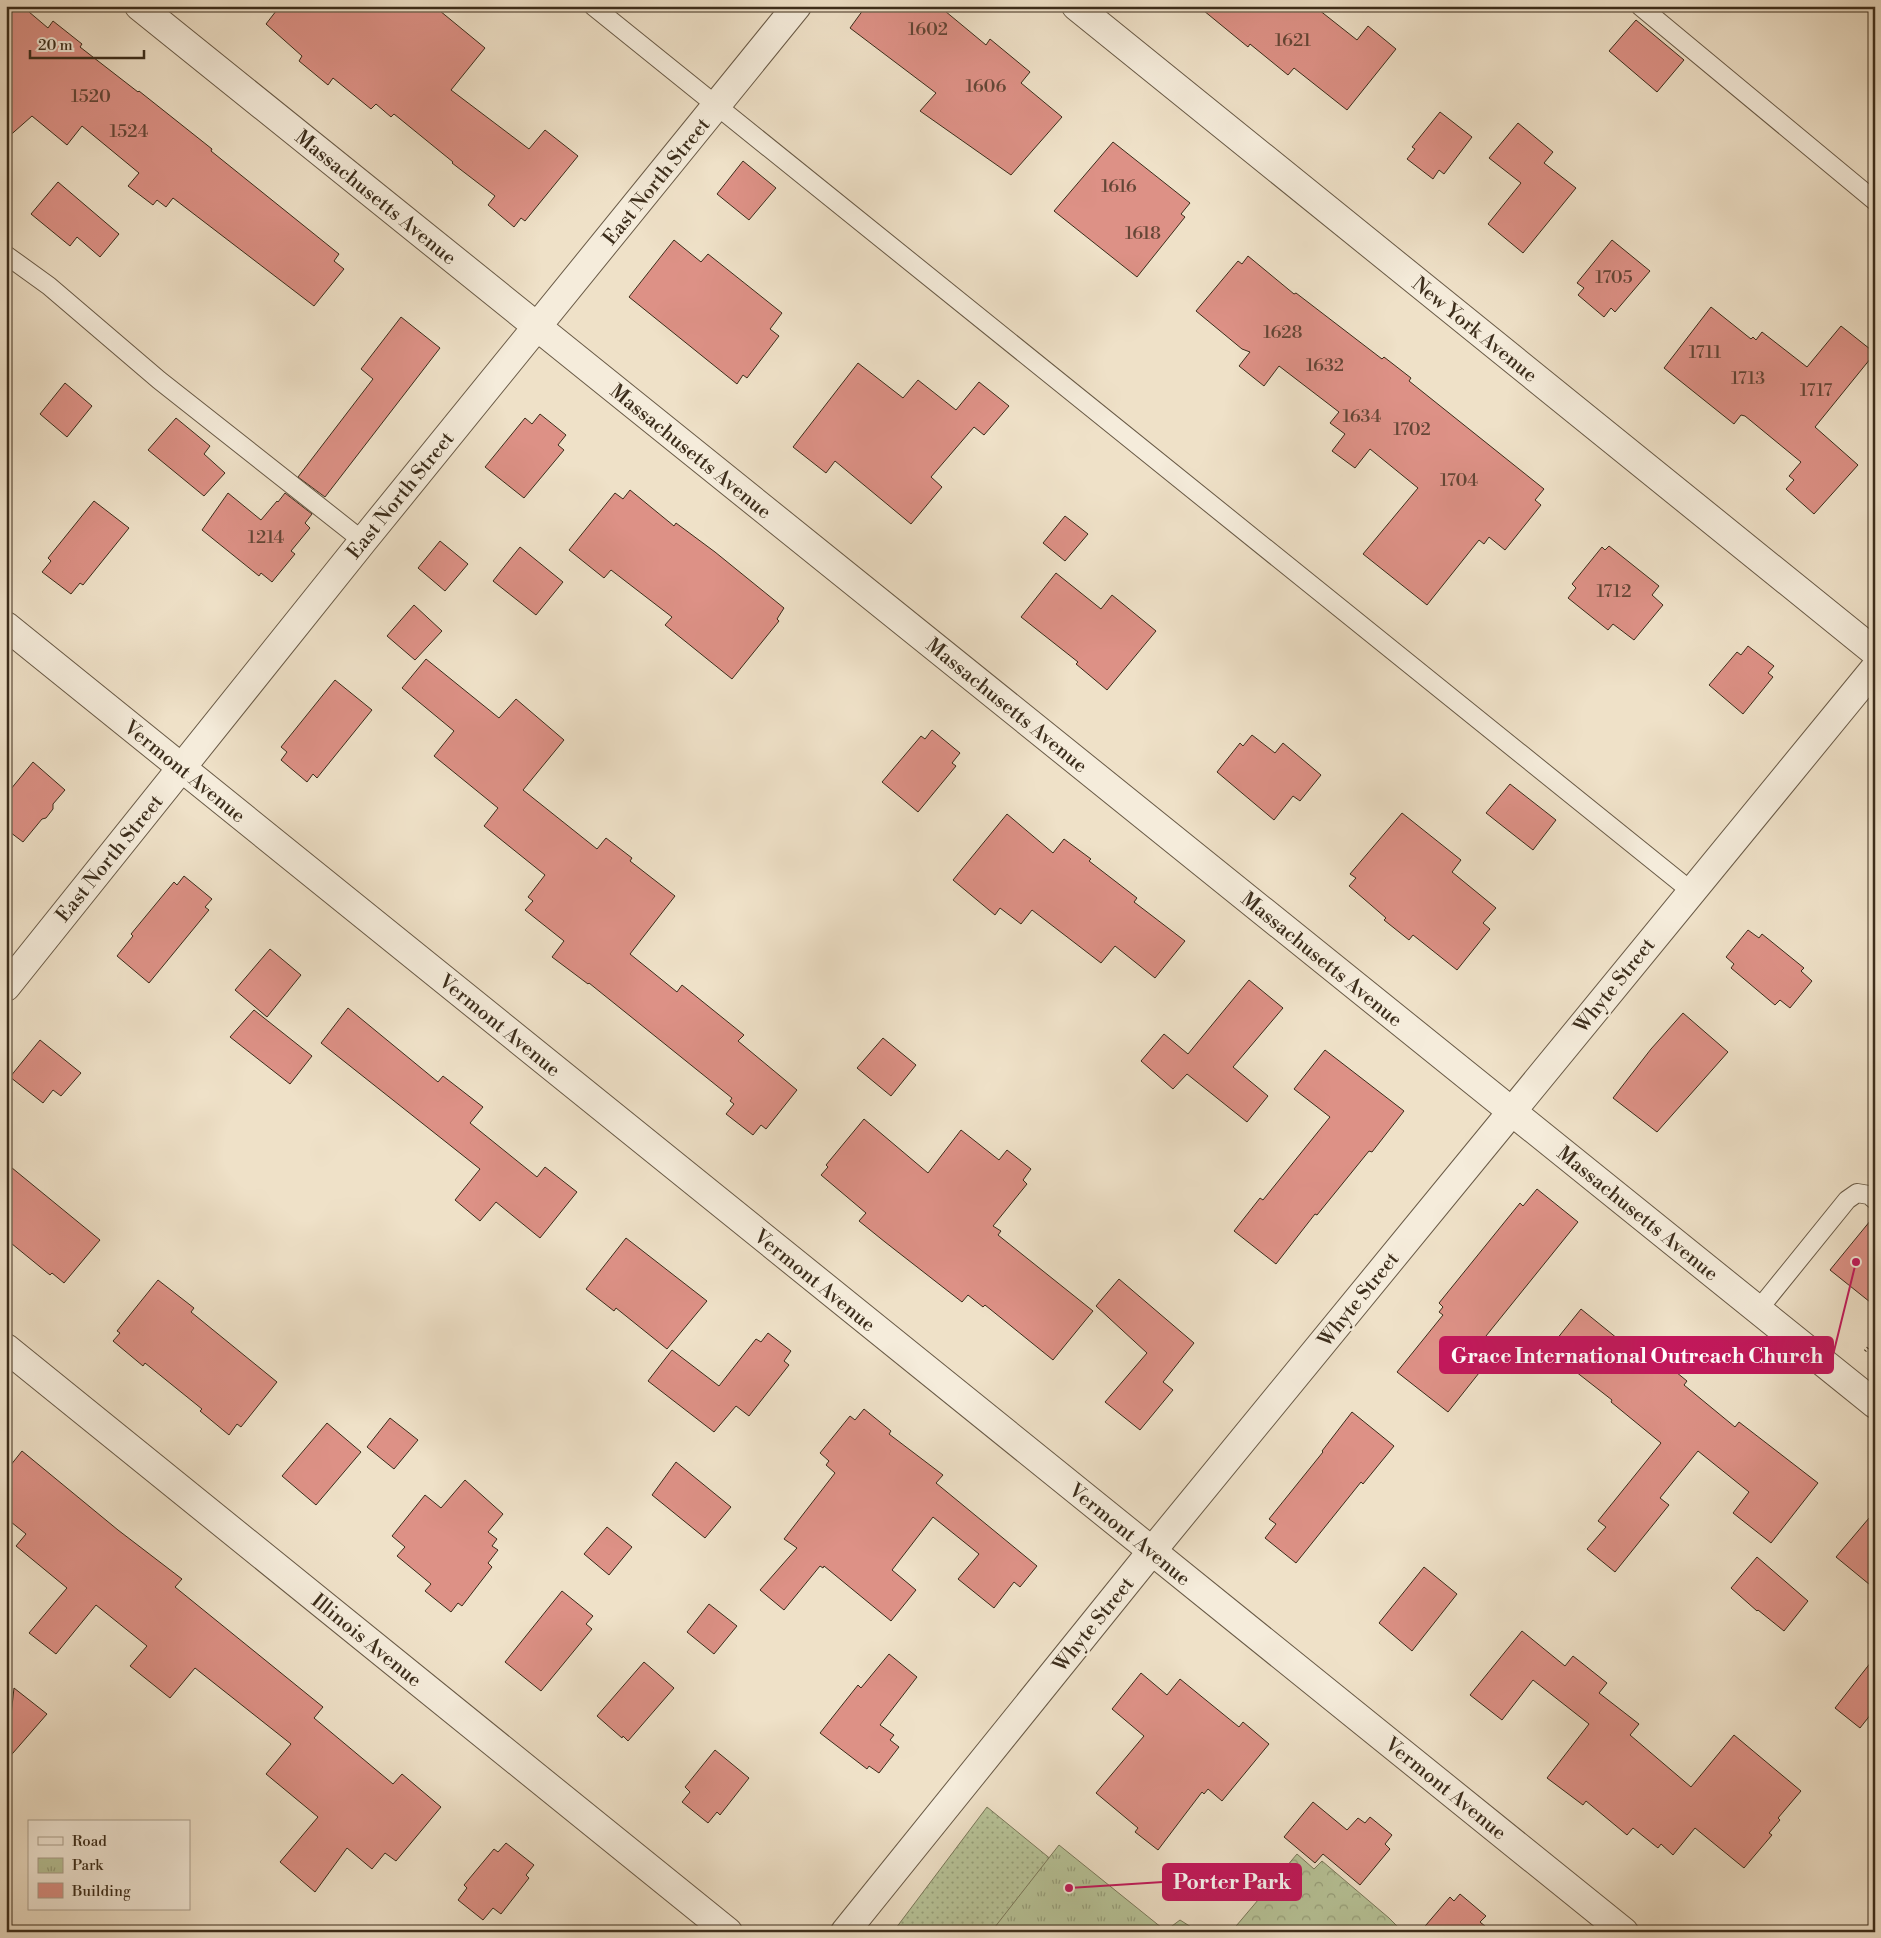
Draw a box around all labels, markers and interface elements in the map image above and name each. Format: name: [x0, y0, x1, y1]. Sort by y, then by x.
house number: 1602: [908, 18, 948, 41]
scale bar: [30, 28, 144, 60]
house number: 1621: [1275, 29, 1311, 52]
text: 20 m: [38, 36, 73, 55]
house number: 1606: [966, 75, 1007, 98]
house number: 1520: [71, 85, 111, 108]
street label: East North Street: [598, 113, 716, 251]
house number: 1524: [110, 120, 149, 143]
street label: Massachusetts Avenue: [289, 125, 461, 271]
house number: 1616: [1101, 175, 1137, 198]
house number: 1618: [1125, 222, 1161, 245]
house number: 1705: [1595, 266, 1633, 289]
street label: New York Avenue: [1406, 272, 1542, 388]
house number: 1628: [1263, 321, 1303, 344]
house number: 1711: [1689, 341, 1722, 364]
house number: 1632: [1306, 354, 1344, 377]
house number: 1713: [1731, 367, 1765, 390]
street label: Massachusetts Avenue: [604, 379, 776, 525]
house number: 1717: [1800, 379, 1832, 402]
house number: 1634: [1343, 405, 1382, 428]
house number: 1702: [1393, 418, 1431, 441]
street label: East North Street: [342, 427, 460, 565]
house number: 1704: [1440, 469, 1478, 492]
house number: 1214: [248, 526, 284, 549]
house number: 1712: [1597, 580, 1631, 603]
street label: Massachusetts Avenue: [920, 633, 1092, 779]
street label: Vermont Avenue: [117, 715, 250, 829]
street label: East North Street: [51, 790, 169, 928]
street label: Massachusetts Avenue: [1235, 887, 1407, 1033]
street label: Whyte Street: [1569, 933, 1661, 1039]
street label: Vermont Avenue: [432, 969, 565, 1083]
street label: Massachusetts Avenue: [1551, 1141, 1723, 1287]
street label: Vermont Avenue: [747, 1224, 880, 1338]
street label: Whyte Street: [1313, 1247, 1405, 1353]
callout: Grace International Outreach Church: [1440, 1337, 1833, 1373]
text: Grace International Outreach Church: [1451, 1344, 1823, 1370]
street label: Vermont Avenue: [1062, 1478, 1195, 1592]
street label: Whyte Street: [1048, 1572, 1140, 1678]
street label: Illinois Avenue: [306, 1589, 426, 1693]
street label: Vermont Avenue: [1378, 1732, 1511, 1846]
legend: [28, 1820, 190, 1910]
text: Road: [72, 1832, 107, 1851]
text: Park: [72, 1856, 104, 1875]
callout: Porter Park: [1163, 1864, 1301, 1900]
text: Porter Park: [1173, 1870, 1292, 1896]
text: Building: [71, 1882, 131, 1901]

